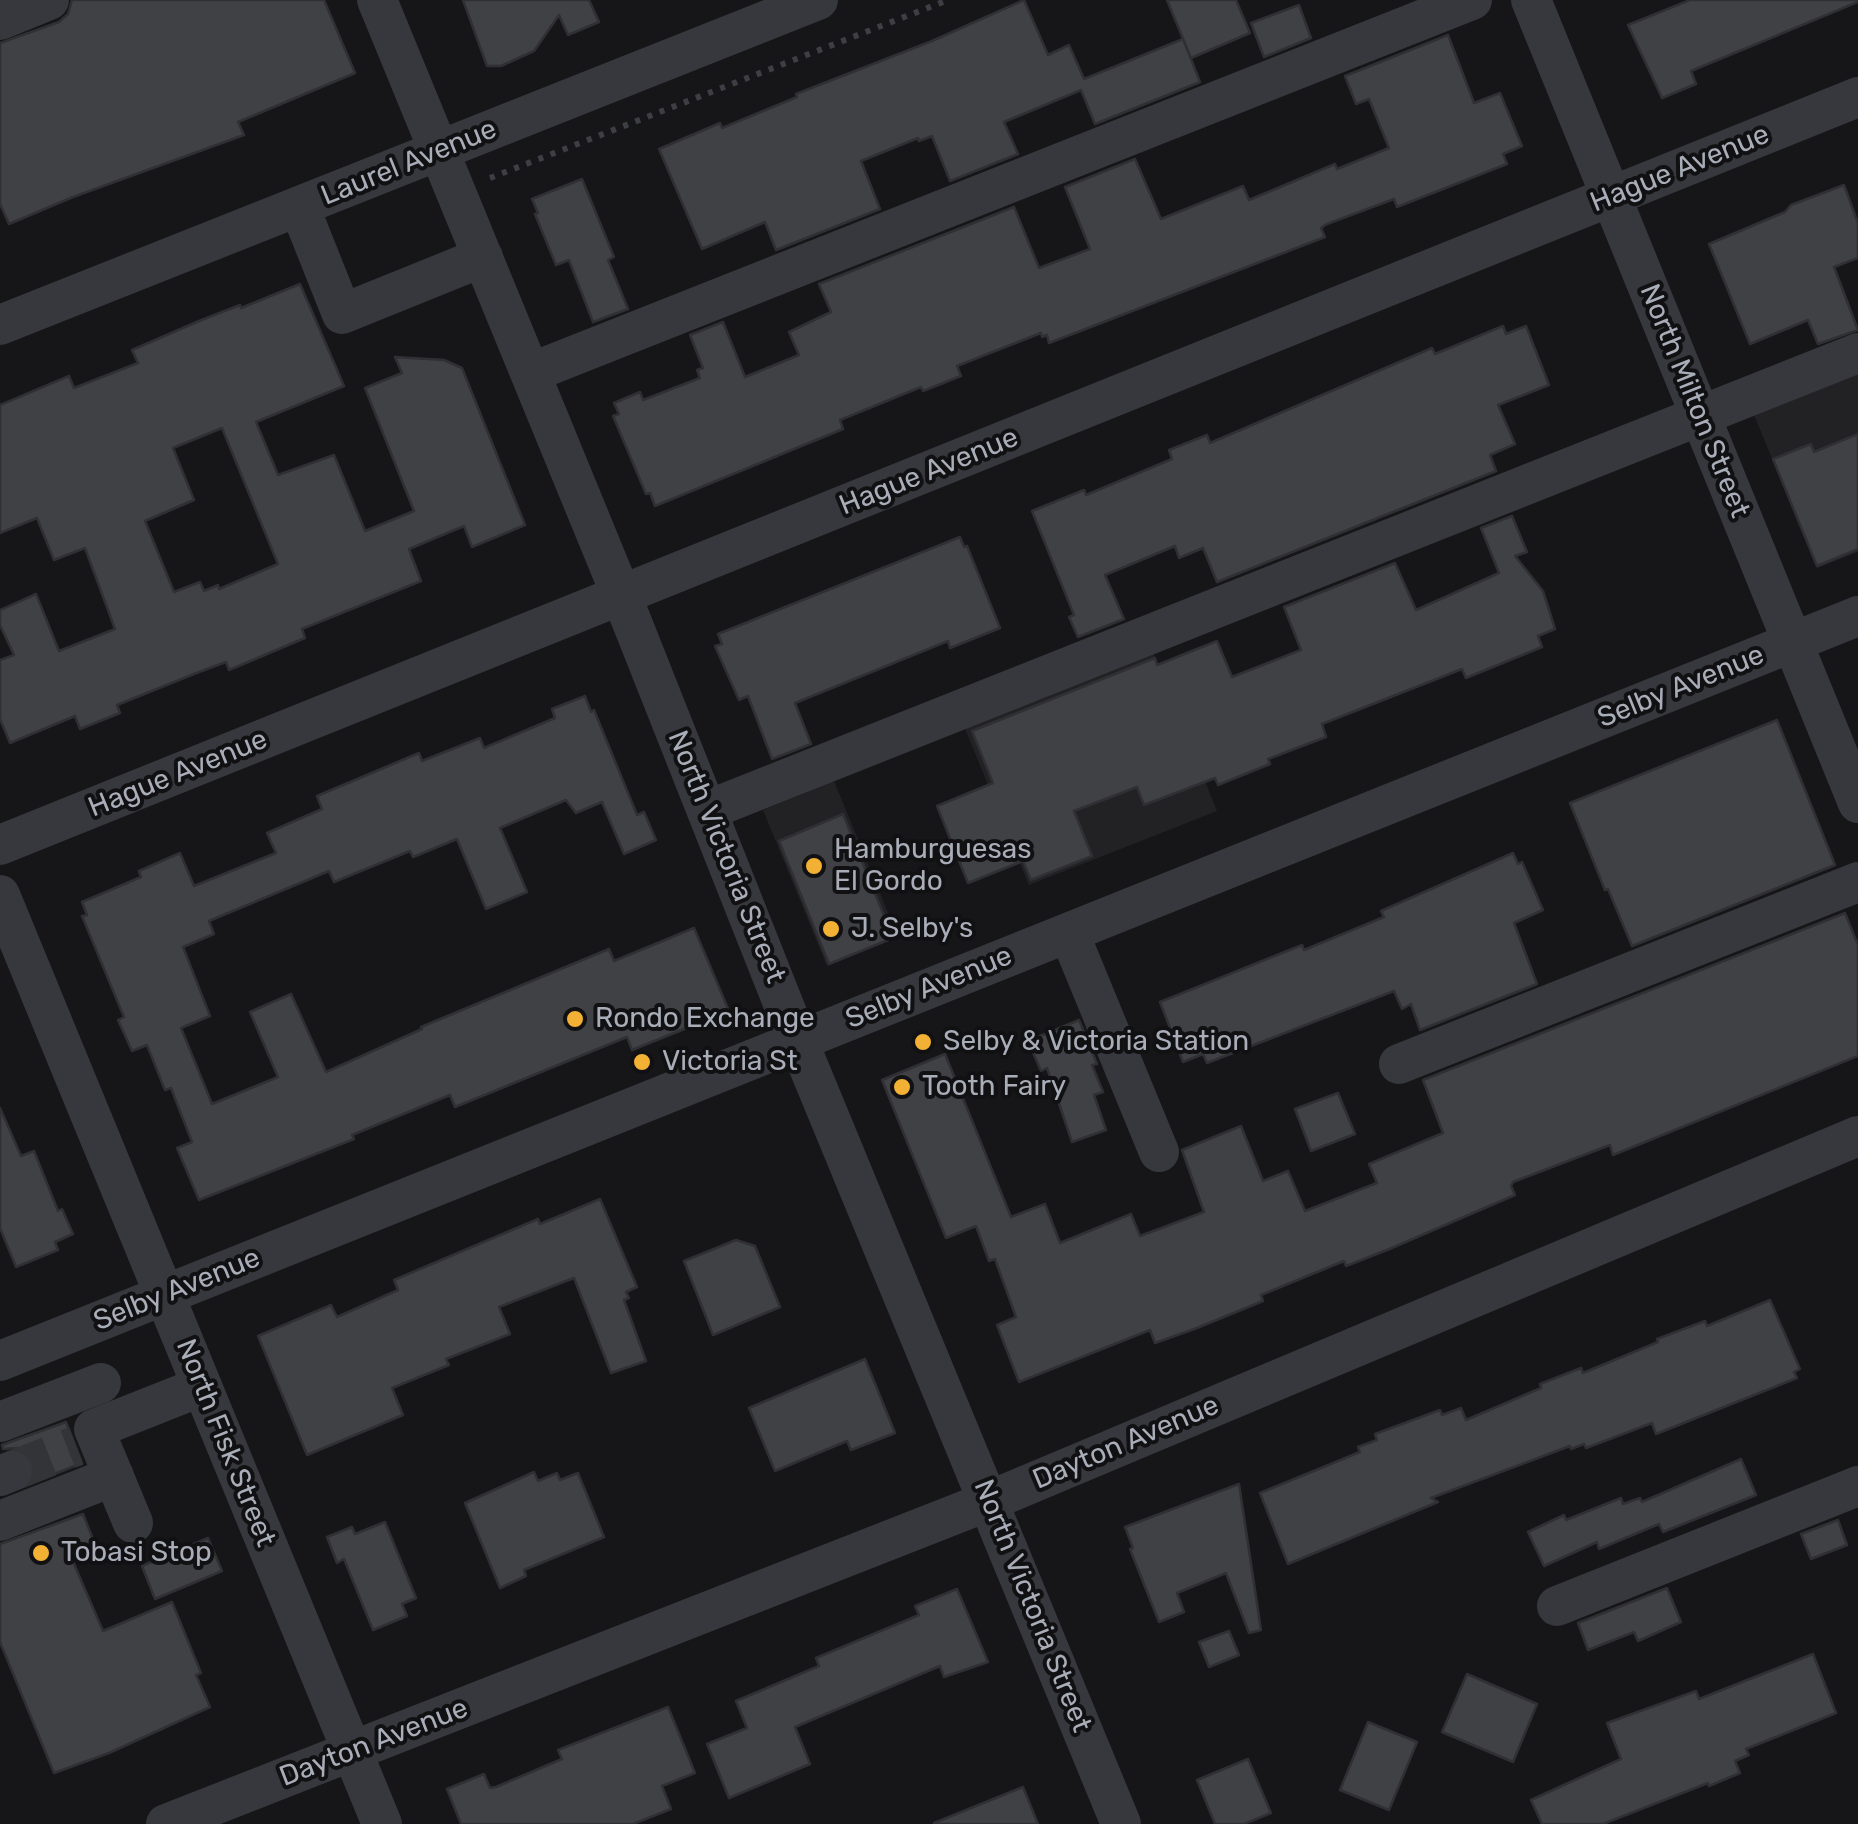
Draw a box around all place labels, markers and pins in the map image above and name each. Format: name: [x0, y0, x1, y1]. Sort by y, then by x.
place label: Hamburguesas El Gordo: [834, 833, 1031, 899]
marker: Hamburguesas El Gordo: [803, 855, 825, 877]
place label: J. Selby's: [851, 912, 973, 946]
marker: J. Selby's: [820, 918, 842, 940]
place label: Rondo Exchange: [595, 1002, 815, 1036]
marker: Rondo Exchange: [564, 1008, 586, 1030]
place label: Selby & Victoria Station: [943, 1025, 1249, 1059]
marker: Selby & Victoria Station: [912, 1031, 934, 1053]
place label: Victoria St: [662, 1045, 798, 1079]
marker: Victoria St: [631, 1051, 653, 1073]
place label: Tooth Fairy: [922, 1070, 1066, 1104]
marker: Tooth Fairy: [891, 1076, 913, 1098]
place label: Tobasi Stop: [61, 1536, 212, 1570]
marker: Tobasi Stop: [30, 1542, 52, 1564]

